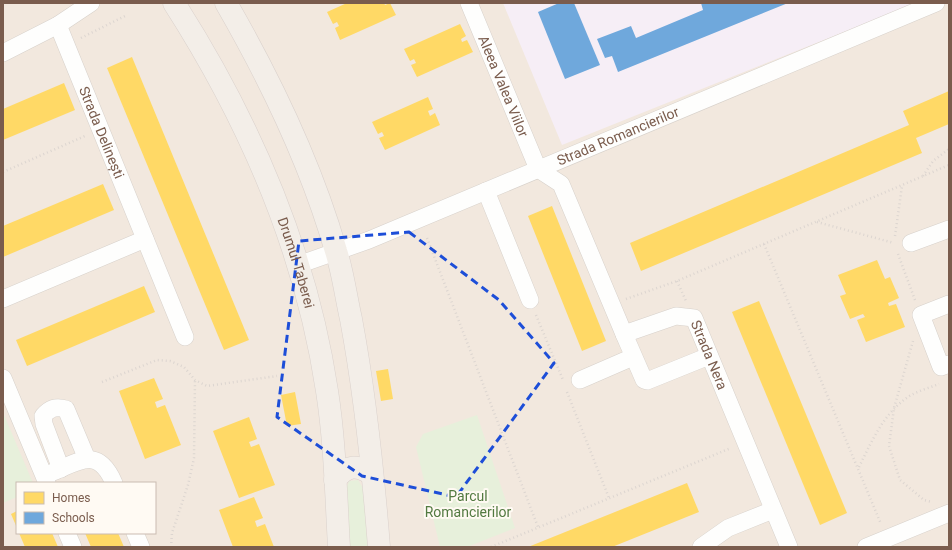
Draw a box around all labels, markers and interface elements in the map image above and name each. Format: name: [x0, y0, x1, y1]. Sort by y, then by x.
street label: Aleea Valea Viilor: [475, 33, 532, 140]
street label: Strada Delinești: [76, 84, 128, 181]
street label: Strada Romancierilor: [554, 103, 682, 169]
street label: Drumul Taberei: [274, 215, 318, 310]
street label: Strada Nera: [688, 318, 731, 392]
legend: [16, 482, 156, 534]
park label: Parcul Romancierilor: [425, 488, 512, 520]
text: Homes: [52, 491, 90, 505]
text: Schools: [52, 511, 95, 525]

